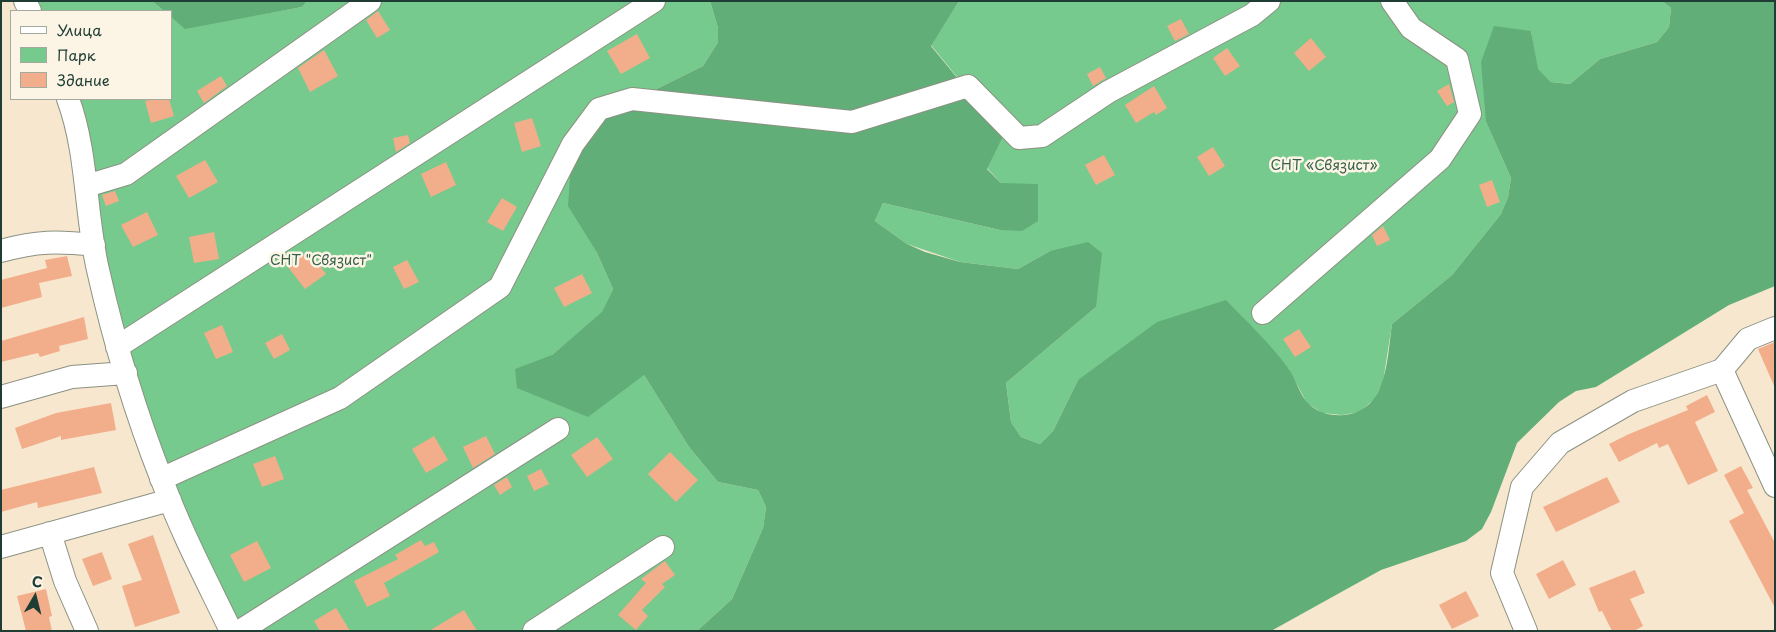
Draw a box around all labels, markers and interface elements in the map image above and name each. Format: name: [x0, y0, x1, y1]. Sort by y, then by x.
legend: [10, 10, 172, 100]
text: Улица: [57, 18, 102, 41]
text: Парк: [57, 43, 96, 66]
text: Здание: [57, 68, 110, 91]
park label: СНТ «Связист»: [1271, 158, 1377, 174]
park label: СНТ "Связист": [270, 253, 372, 269]
text: С: [30, 571, 44, 593]
north arrow: [10, 572, 60, 622]

